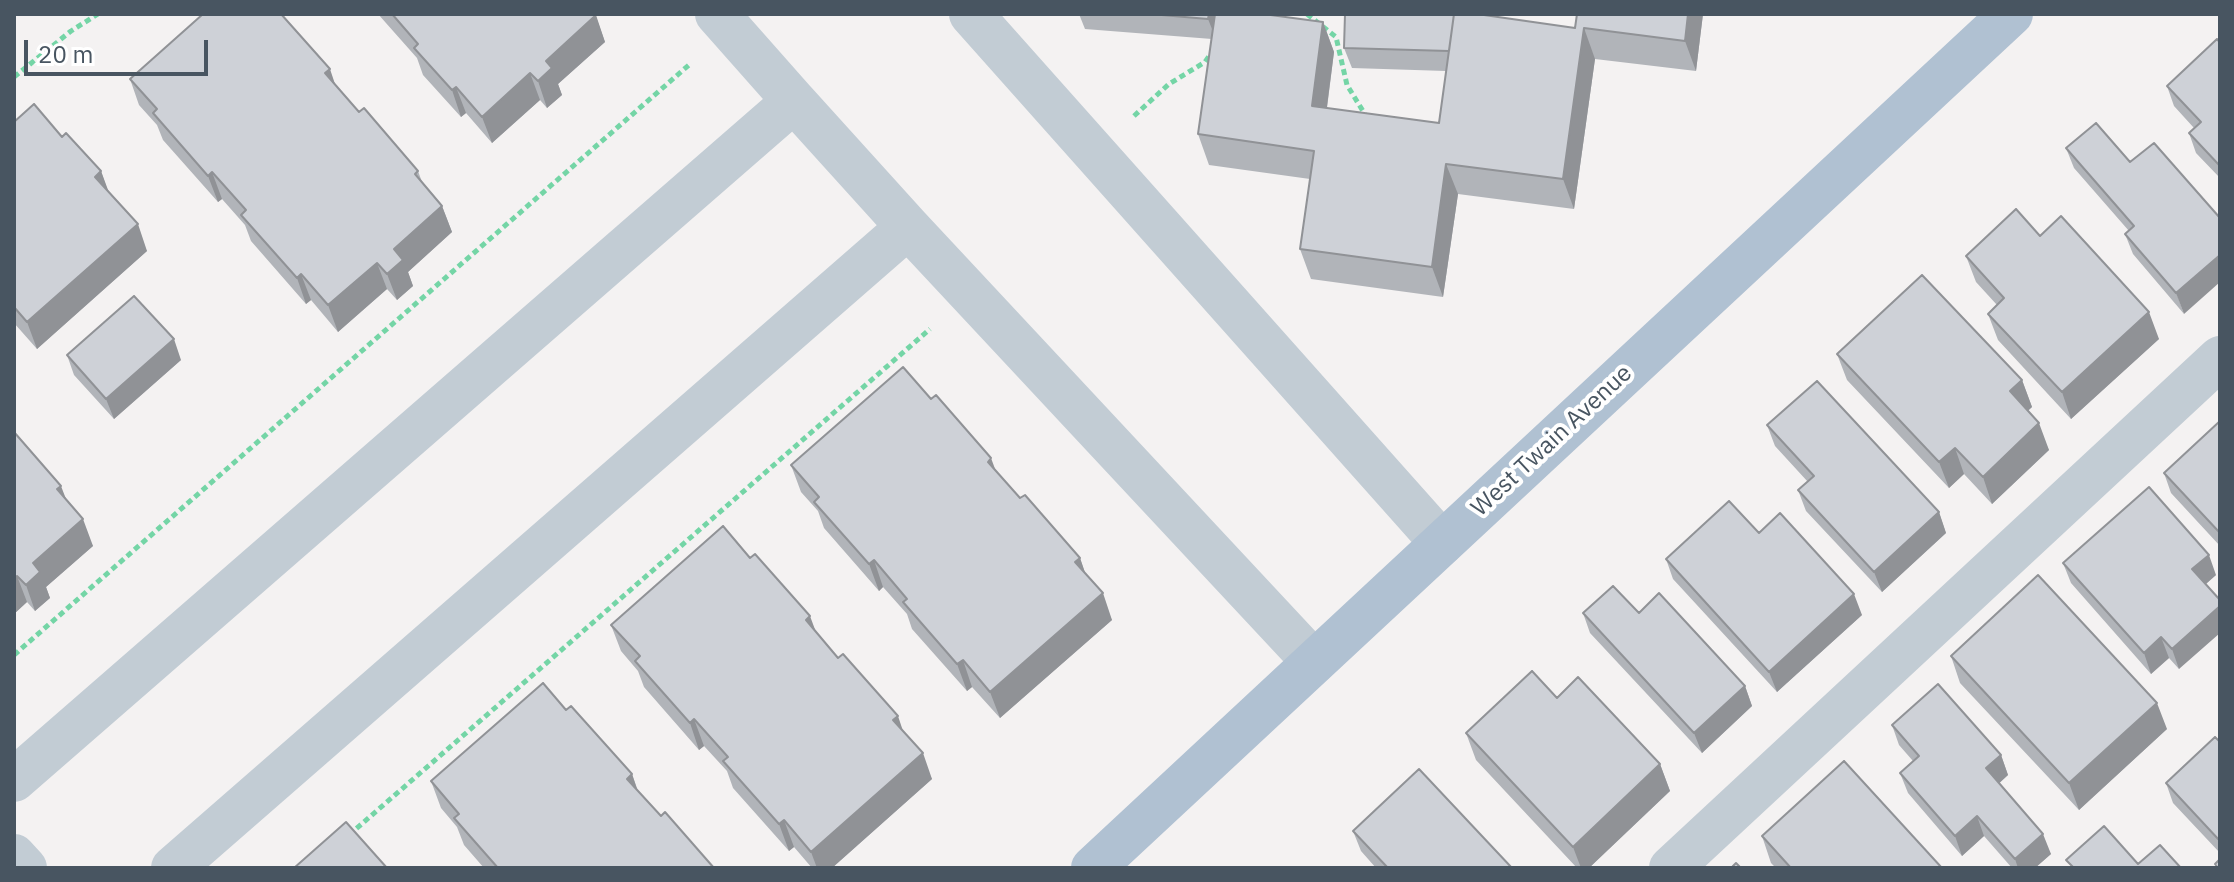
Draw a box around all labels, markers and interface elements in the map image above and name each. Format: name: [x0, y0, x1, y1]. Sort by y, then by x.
scale bar: [28, 24, 212, 74]
text: 20 m: [38, 38, 93, 70]
street label: West Twain Avenue: [1466, 359, 1638, 523]

